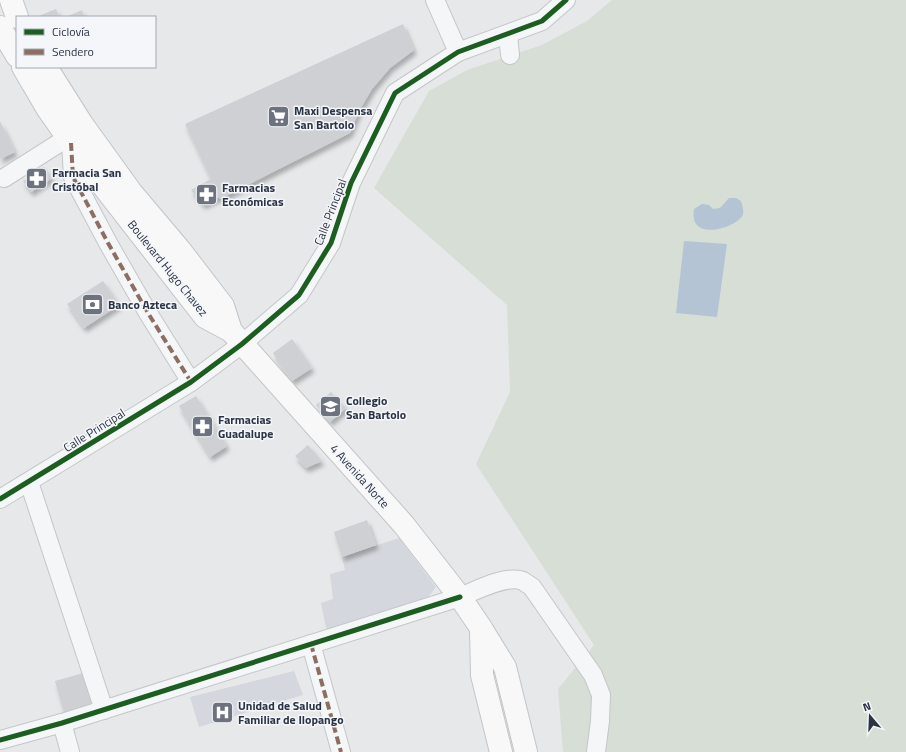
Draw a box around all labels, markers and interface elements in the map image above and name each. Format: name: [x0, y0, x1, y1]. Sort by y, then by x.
legend: [16, 16, 156, 68]
text: Ciclovía: [52, 22, 90, 41]
text: Sendero: [52, 42, 94, 61]
place label: Maxi Despensa San Bartolo: [294, 101, 372, 134]
supermarket icon: Maxi Despensa San Bartolo: [265, 104, 291, 130]
place label: Farmacia San Cristóbal: [52, 163, 121, 196]
pharmacy icon: Farmacia San Cristóbal: [24, 166, 50, 192]
street label: Calle Principal: [309, 176, 351, 248]
place label: Farmacias Económicas: [222, 178, 284, 211]
pharmacy icon: Farmacias Económicas: [193, 181, 219, 207]
street label: Boulevard Hugo Chavez: [123, 216, 213, 320]
bank icon: Banco Azteca: [80, 291, 106, 317]
place label: Banco Azteca: [108, 295, 177, 314]
place label: Collegio San Bartolo: [346, 391, 406, 424]
school or university icon: Collegio San Bartolo: [318, 394, 344, 420]
street label: Calle Principal: [59, 403, 129, 457]
place label: Farmacias Guadalupe: [218, 410, 273, 443]
pharmacy icon: Farmacias Guadalupe: [190, 413, 216, 439]
street label: 4 Avenida Norte: [326, 440, 394, 512]
place label: Unidad de Salud Familiar de Ilopango: [238, 696, 344, 729]
north arrow: [850, 696, 890, 736]
text: N: [861, 698, 873, 715]
hospital icon: Unidad de Salud Familiar de Ilopango: [209, 699, 235, 725]

